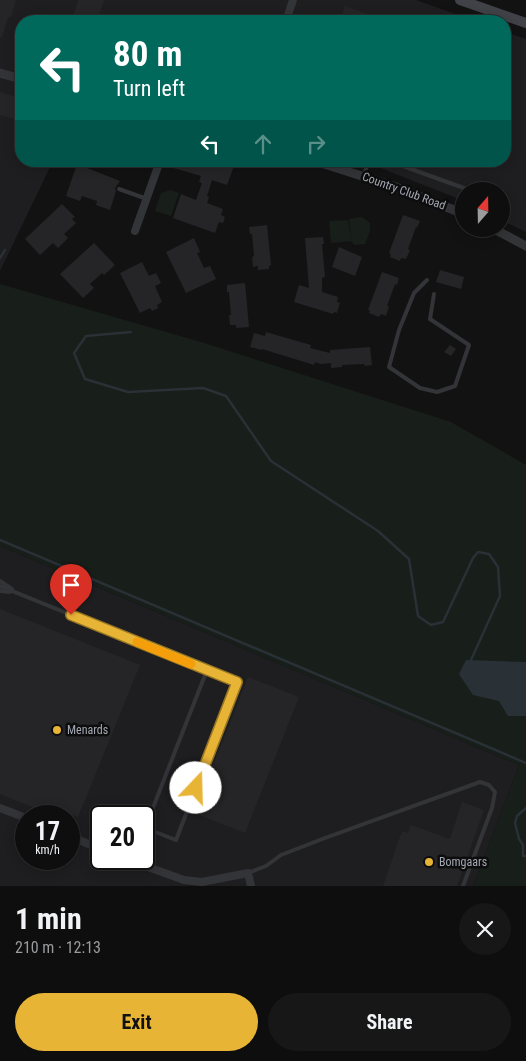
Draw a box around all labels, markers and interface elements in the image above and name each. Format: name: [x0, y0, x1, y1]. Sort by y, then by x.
text: 80 m: [113, 34, 182, 75]
icon: left: [30, 35, 95, 100]
text: Turn left: [113, 76, 185, 101]
icon: left: [196, 130, 224, 158]
icon: ahead: [249, 130, 277, 158]
icon: right: [302, 130, 330, 158]
street label: Country Club Road: [360, 169, 448, 213]
north arrow: [455, 182, 510, 238]
map controls: [455, 182, 510, 237]
pin: [50, 564, 92, 615]
icon: arrive: [57, 571, 85, 599]
place label: Menards: [67, 723, 108, 737]
marker: Menards: [51, 724, 63, 736]
position arrow: [169, 761, 221, 813]
speed limit sign: 20: [90, 805, 155, 870]
text: 17: [35, 817, 60, 846]
text: km/h: [35, 843, 60, 857]
place label: Bomgaars: [439, 855, 487, 869]
marker: Bomgaars: [423, 856, 435, 868]
text: 1 min: [15, 901, 82, 936]
button: close: [459, 903, 511, 955]
text: 210 m · 12:13: [15, 938, 101, 957]
button: Exit: [15, 993, 258, 1051]
button: Share: [268, 993, 511, 1051]

